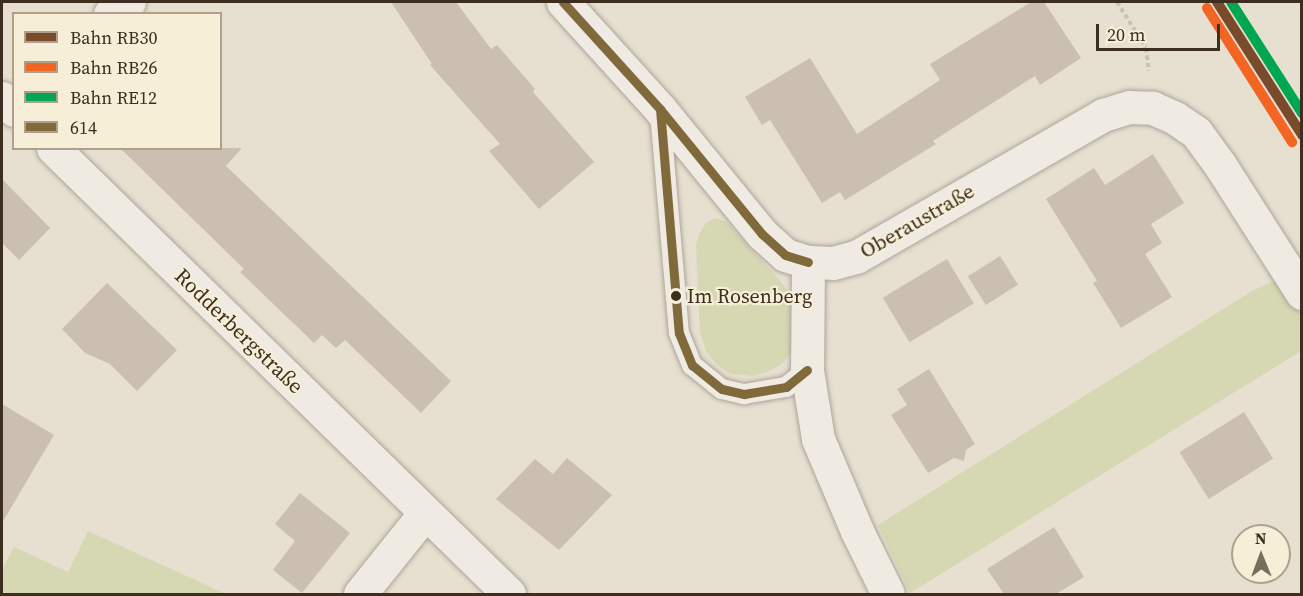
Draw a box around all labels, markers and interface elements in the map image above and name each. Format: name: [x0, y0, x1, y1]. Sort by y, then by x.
legend: [12, 12, 222, 150]
scale bar: [1099, 12, 1224, 50]
text: 20 m: [1107, 22, 1145, 47]
text: Bahn RB30: [70, 25, 157, 50]
text: Bahn RB26: [70, 55, 157, 80]
text: Bahn RE12: [70, 85, 157, 110]
text: 614: [70, 115, 97, 140]
street label: Oberaustraße: [855, 178, 979, 264]
street label: Rodderbergstraße: [169, 263, 309, 399]
place label: Im Rosenberg: [687, 284, 812, 308]
marker: Im Rosenberg: [670, 290, 682, 302]
north arrow: [1231, 524, 1291, 584]
text: N: [1255, 527, 1267, 549]

